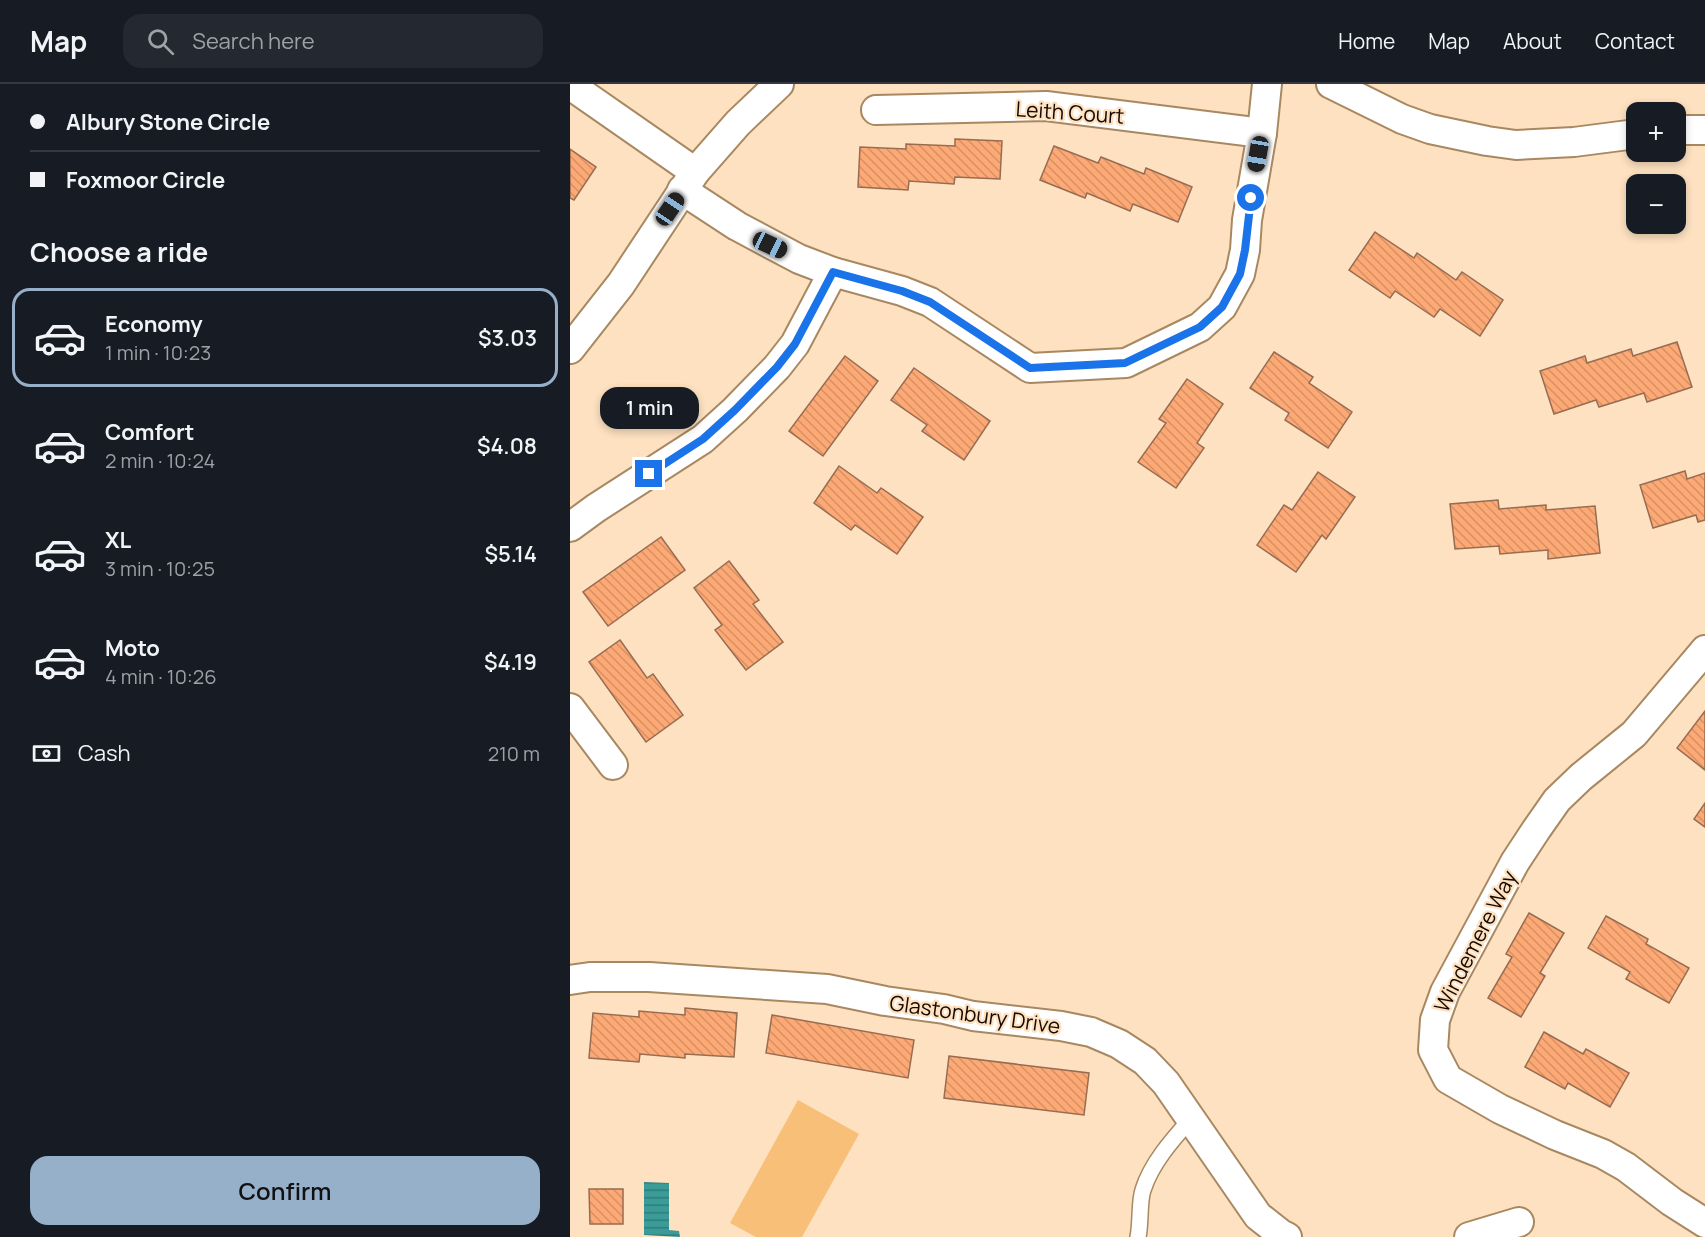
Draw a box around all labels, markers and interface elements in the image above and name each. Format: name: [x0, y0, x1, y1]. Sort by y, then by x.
search box: [123, 14, 543, 68]
text: Map: [30, 22, 87, 60]
icon: search: [144, 25, 177, 58]
text: Search here: [192, 26, 315, 56]
text: Home: [1338, 27, 1395, 55]
text: Map: [1428, 27, 1470, 55]
text: About: [1503, 27, 1562, 55]
text: Contact: [1595, 27, 1675, 55]
street label: Leith Court: [1015, 94, 1125, 130]
map controls: [1626, 102, 1686, 234]
button: +: [1626, 102, 1686, 162]
text: Albury Stone Circle: [66, 107, 270, 137]
car: [1246, 135, 1270, 173]
text: Foxmoor Circle: [66, 165, 225, 195]
button: −: [1626, 174, 1686, 234]
route start: [1237, 184, 1264, 211]
car: [652, 189, 688, 229]
car: [750, 229, 790, 261]
text: Choose a ride: [30, 233, 208, 270]
text: Economy: [105, 309, 203, 339]
icon: car: [33, 311, 87, 365]
text: $3.03: [478, 323, 537, 353]
text: 1 min · 10:23: [105, 339, 211, 366]
callout: 1 min: [599, 387, 698, 429]
text: 1 min: [626, 394, 673, 421]
text: Comfort: [105, 417, 194, 447]
icon: car: [33, 419, 87, 473]
text: $4.08: [477, 431, 537, 461]
text: 2 min · 10:24: [105, 447, 215, 474]
route end: [635, 460, 662, 487]
text: XL: [105, 525, 131, 555]
icon: car: [33, 527, 87, 581]
text: $5.14: [484, 539, 537, 569]
text: 3 min · 10:25: [105, 555, 215, 582]
text: Moto: [105, 633, 160, 663]
icon: car: [33, 635, 87, 689]
text: $4.19: [484, 647, 537, 677]
text: 4 min · 10:26: [105, 663, 217, 690]
icon: cash: [30, 737, 63, 770]
text: Cash: [78, 738, 131, 768]
text: 210 m: [488, 740, 540, 767]
street label: Windemere Way: [1427, 865, 1523, 1017]
street label: Glastonbury Drive: [888, 988, 1062, 1040]
button: Confirm: [30, 1156, 540, 1225]

